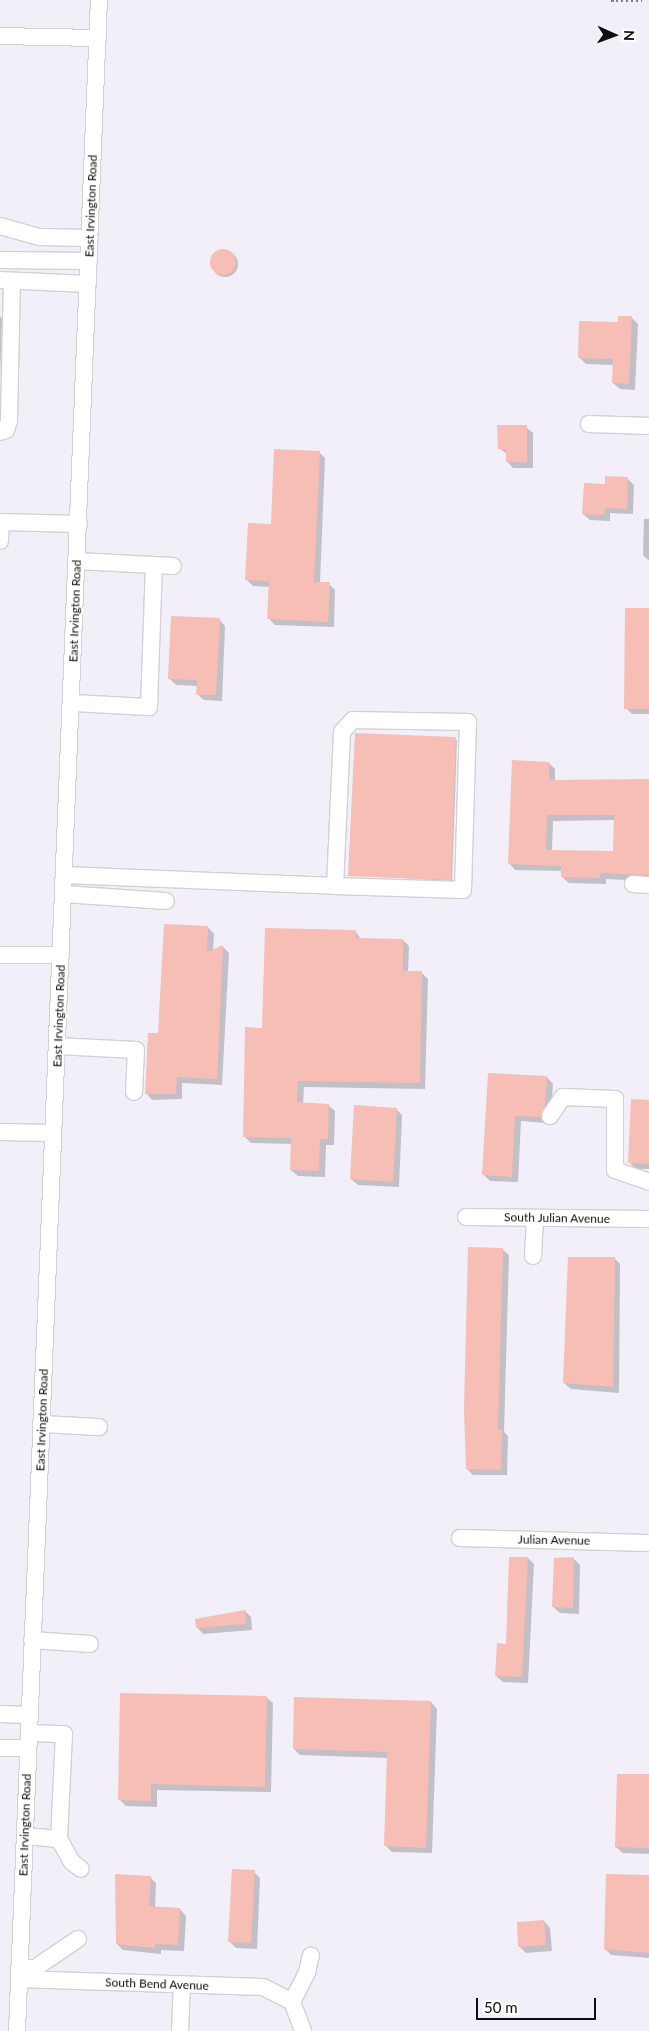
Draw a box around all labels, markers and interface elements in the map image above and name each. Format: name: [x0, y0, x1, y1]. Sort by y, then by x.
north arrow: [589, 10, 639, 60]
text: N: [621, 30, 638, 41]
street label: East Irvington Road: [82, 155, 100, 257]
street label: East Irvington Road: [66, 560, 84, 662]
street label: East Irvington Road: [50, 965, 68, 1067]
street label: South Julian Avenue: [503, 1210, 611, 1226]
street label: East Irvington Road: [33, 1369, 51, 1471]
street label: Julian Avenue: [517, 1532, 591, 1548]
street label: East Irvington Road: [16, 1774, 34, 1876]
street label: South Bend Avenue: [105, 1975, 209, 1993]
scale bar: [479, 1988, 599, 2020]
text: 50 m: [484, 1998, 518, 2016]

